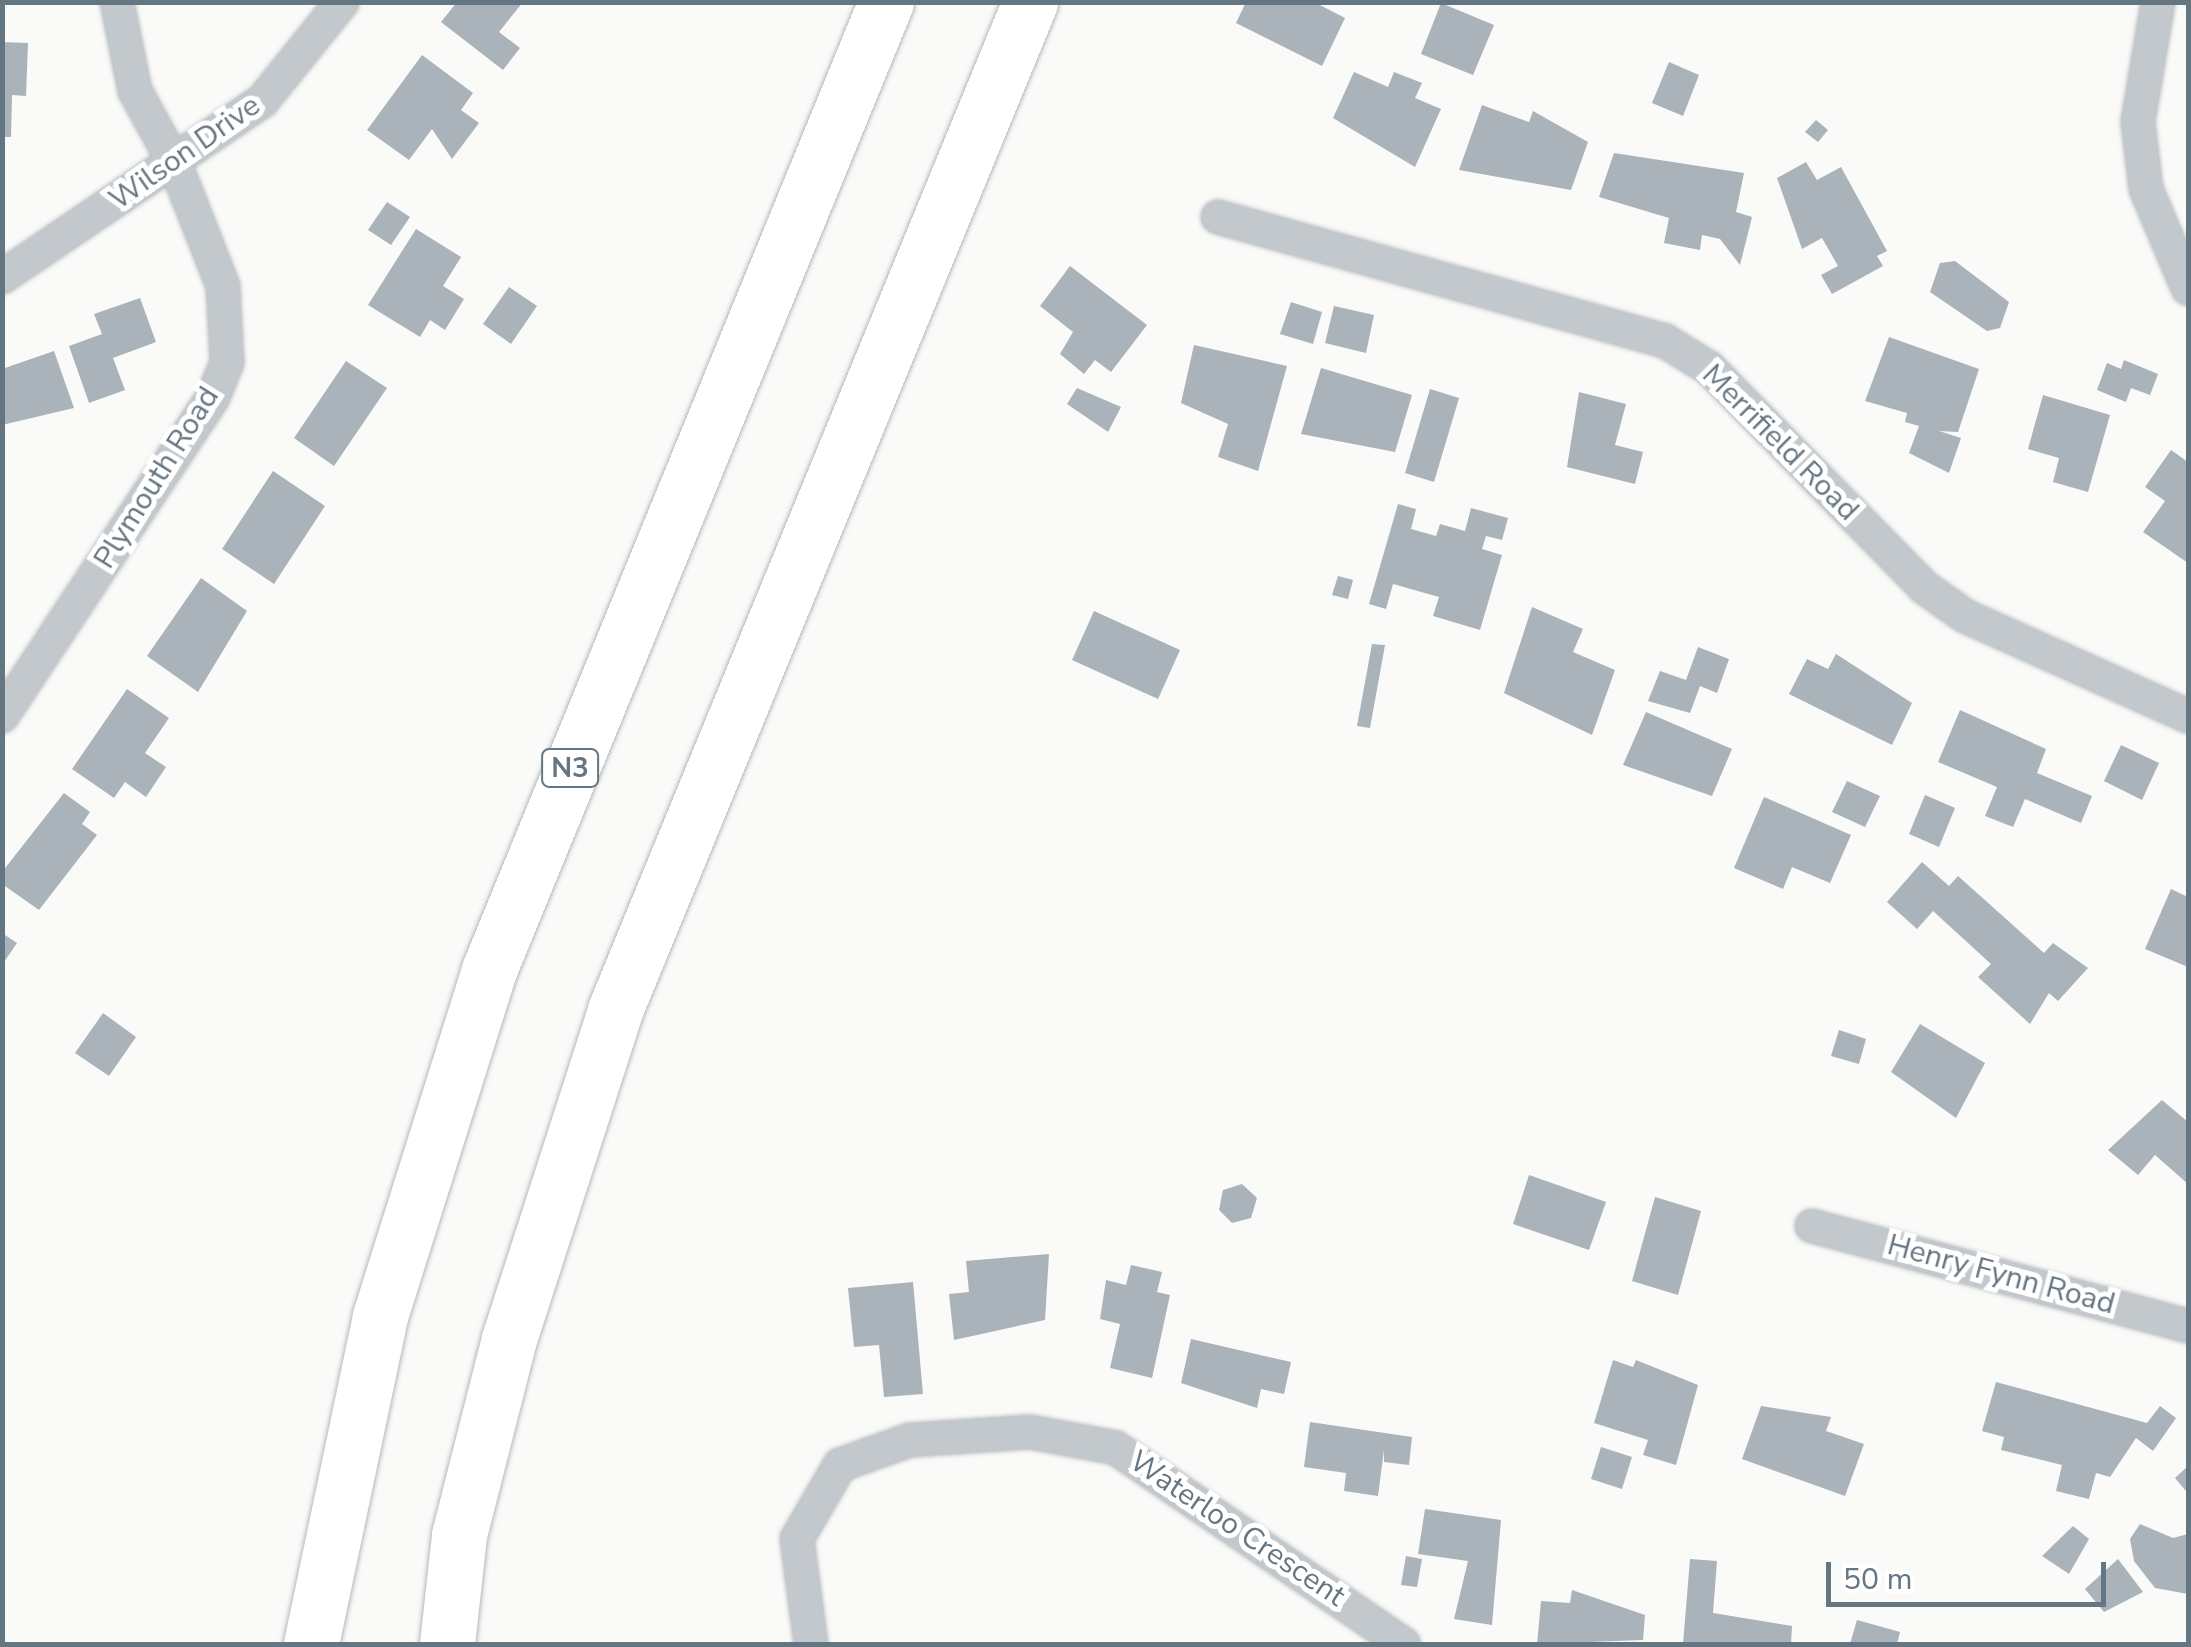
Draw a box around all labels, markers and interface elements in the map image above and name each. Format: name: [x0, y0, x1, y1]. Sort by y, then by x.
street label: Wilson Drive: [103, 88, 267, 218]
street label: Merrifield Road: [1694, 357, 1866, 529]
street label: Plymouth Road: [87, 381, 227, 575]
road number: N3: [540, 745, 600, 791]
street label: Henry Fynn Road: [1883, 1227, 2119, 1323]
street label: Waterloo Crescent: [1122, 1444, 1352, 1614]
scale bar: [1831, 1542, 2111, 1604]
text: 50 m: [1843, 1559, 1912, 1600]

